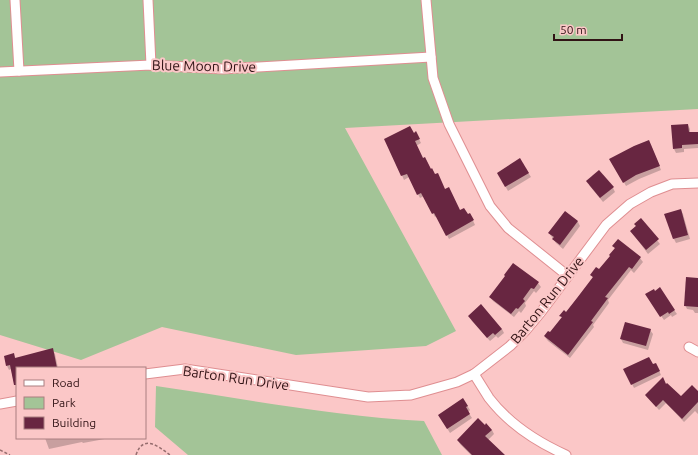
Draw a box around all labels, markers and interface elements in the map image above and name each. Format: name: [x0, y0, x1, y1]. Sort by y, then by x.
scale bar: [554, 16, 622, 42]
text: 50 m: [560, 23, 587, 36]
street label: Blue Moon Drive: [152, 57, 256, 75]
street label: Barton Run Drive: [507, 253, 587, 347]
street label: Barton Run Drive: [182, 363, 290, 393]
legend: [16, 367, 146, 439]
text: Road: [52, 376, 80, 389]
text: Park: [52, 396, 76, 409]
text: Building: [52, 416, 96, 429]

